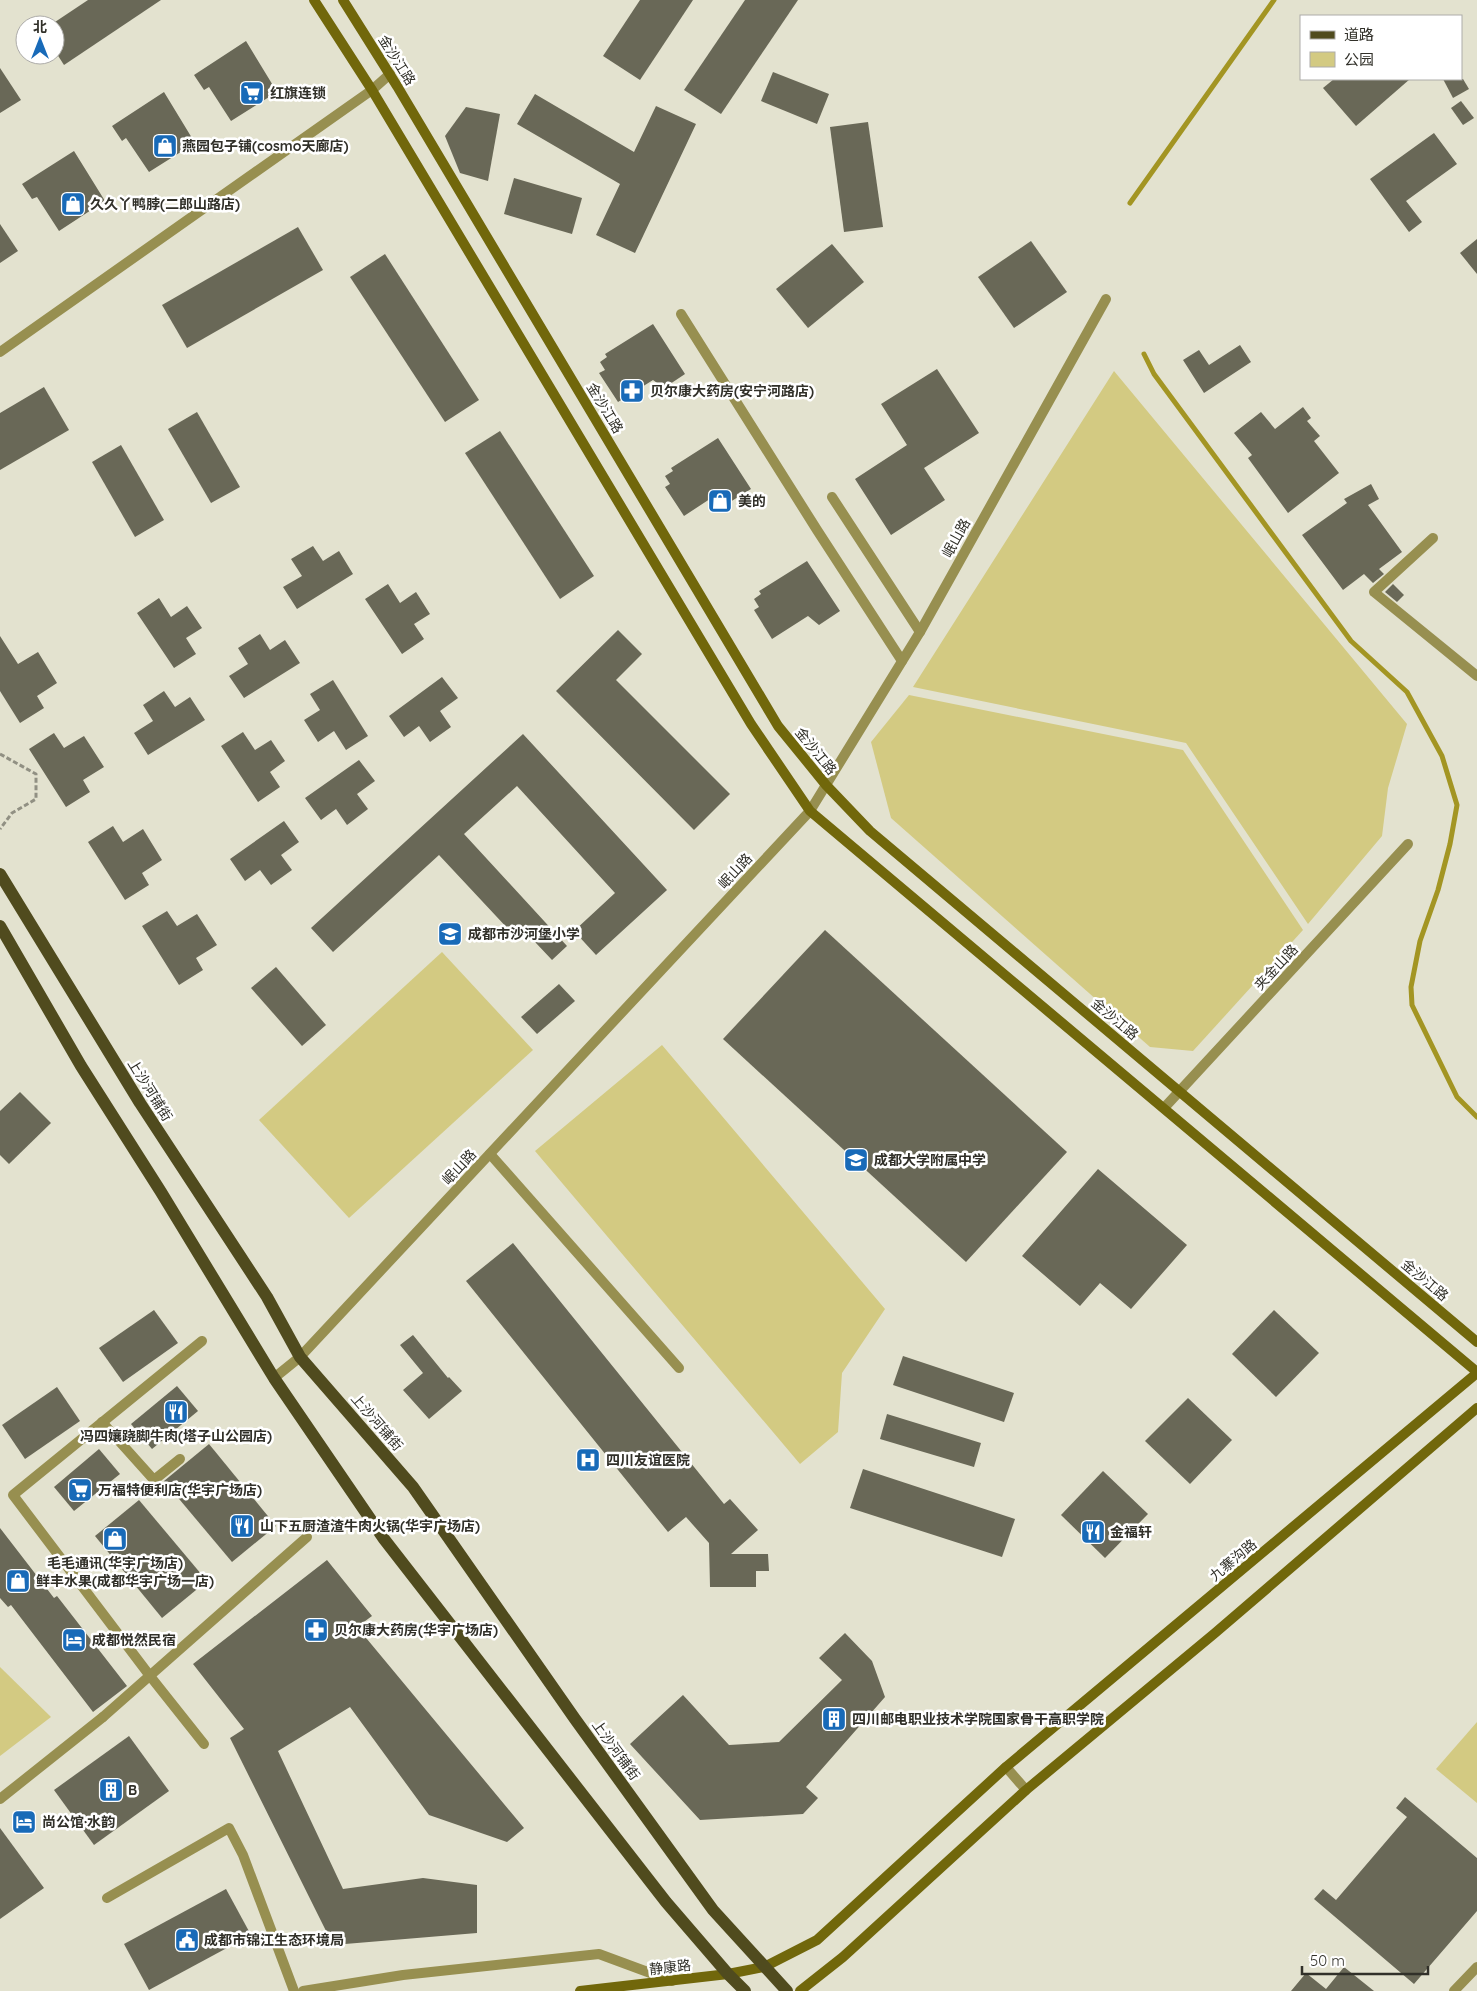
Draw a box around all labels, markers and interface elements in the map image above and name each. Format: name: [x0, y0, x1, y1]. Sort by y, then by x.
north arrow: [15, 15, 65, 65]
legend: [1300, 15, 1462, 80]
text: 北: [33, 18, 47, 36]
text: 道路: [1344, 25, 1374, 44]
street label: 金沙江路: [375, 31, 419, 89]
text: 公园: [1344, 50, 1374, 69]
supermarket icon: 红旗连锁: [239, 80, 265, 106]
place label: 红旗连锁: [270, 84, 326, 102]
shop icon: 燕园包子铺(cosmo天廊店): [152, 133, 178, 159]
place label: 燕园包子铺(cosmo天廊店): [182, 137, 348, 155]
shop icon: 久久丫鸭脖(二郎山路店): [60, 191, 86, 217]
place label: 久久丫鸭脖(二郎山路店): [90, 195, 240, 213]
pharmacy icon: 贝尔康大药房(安宁河路店): [619, 378, 645, 404]
street label: 金沙江路: [583, 379, 627, 437]
place label: 贝尔康大药房(安宁河路店): [650, 382, 814, 400]
shop icon: 美的: [707, 488, 733, 514]
place label: 美的: [738, 492, 766, 510]
street label: 岷山路: [938, 515, 974, 561]
street label: 金沙江路: [791, 724, 841, 778]
street label: 岷山路: [714, 850, 756, 892]
school or university icon: 成都市沙河堡小学: [437, 921, 463, 947]
place label: 成都市沙河堡小学: [468, 925, 580, 943]
street label: 夹金山路: [1250, 940, 1302, 994]
street label: 金沙江路: [1088, 994, 1142, 1044]
street label: 上沙河铺街: [124, 1056, 176, 1124]
street label: 岷山路: [438, 1146, 480, 1188]
school or university icon: 成都大学附属中学: [843, 1147, 869, 1173]
place label: 成都大学附属中学: [874, 1151, 986, 1169]
street label: 金沙江路: [1398, 1255, 1452, 1305]
street label: 上沙河铺街: [347, 1390, 407, 1454]
restaurant icon: 冯四孃跷脚牛肉(塔子山公园店): [163, 1399, 189, 1425]
place label: 冯四孃跷脚牛肉(塔子山公园店): [80, 1427, 272, 1445]
hospital icon: 四川友谊医院: [575, 1447, 601, 1473]
place label: 四川友谊医院: [606, 1451, 690, 1469]
supermarket icon: 万福特便利店(华宇广场店): [67, 1477, 93, 1503]
place label: 万福特便利店(华宇广场店): [98, 1481, 262, 1499]
restaurant icon: 山下五厨渣渣牛肉火锅(华宇广场店): [229, 1513, 255, 1539]
place label: 山下五厨渣渣牛肉火锅(华宇广场店): [260, 1517, 480, 1535]
restaurant icon: 金福轩: [1080, 1519, 1106, 1545]
place label: 金福轩: [1110, 1523, 1152, 1541]
shop icon: 毛毛通讯(华宇广场店): [102, 1526, 128, 1552]
street label: 九寨沟路: [1206, 1535, 1260, 1585]
place label: 毛毛通讯(华宇广场店): [47, 1554, 183, 1572]
shop icon: 鲜丰水果(成都华宇广场一店): [5, 1568, 31, 1594]
place label: 鲜丰水果(成都华宇广场一店): [36, 1572, 214, 1590]
pharmacy icon: 贝尔康大药房(华宇广场店): [303, 1617, 329, 1643]
place label: 贝尔康大药房(华宇广场店): [334, 1621, 498, 1639]
hotel icon: 成都悦然民宿: [61, 1627, 87, 1653]
place label: 成都悦然民宿: [92, 1631, 176, 1649]
building icon: 四川邮电职业技术学院国家骨干高职学院: [821, 1706, 847, 1732]
place label: 四川邮电职业技术学院国家骨干高职学院: [852, 1710, 1104, 1728]
street label: 上沙河铺街: [588, 1716, 644, 1784]
building icon: B: [98, 1777, 124, 1803]
place label: B: [128, 1781, 137, 1799]
hotel icon: 尚公馆·水韵: [11, 1809, 37, 1835]
place label: 尚公馆·水韵: [42, 1813, 115, 1831]
public building icon: 成都市锦江生态环境局: [174, 1927, 200, 1953]
place label: 成都市锦江生态环境局: [204, 1931, 344, 1949]
scale bar: [1302, 1944, 1428, 1976]
text: 50 m: [1310, 1951, 1345, 1970]
street label: 静康路: [648, 1956, 692, 1978]

